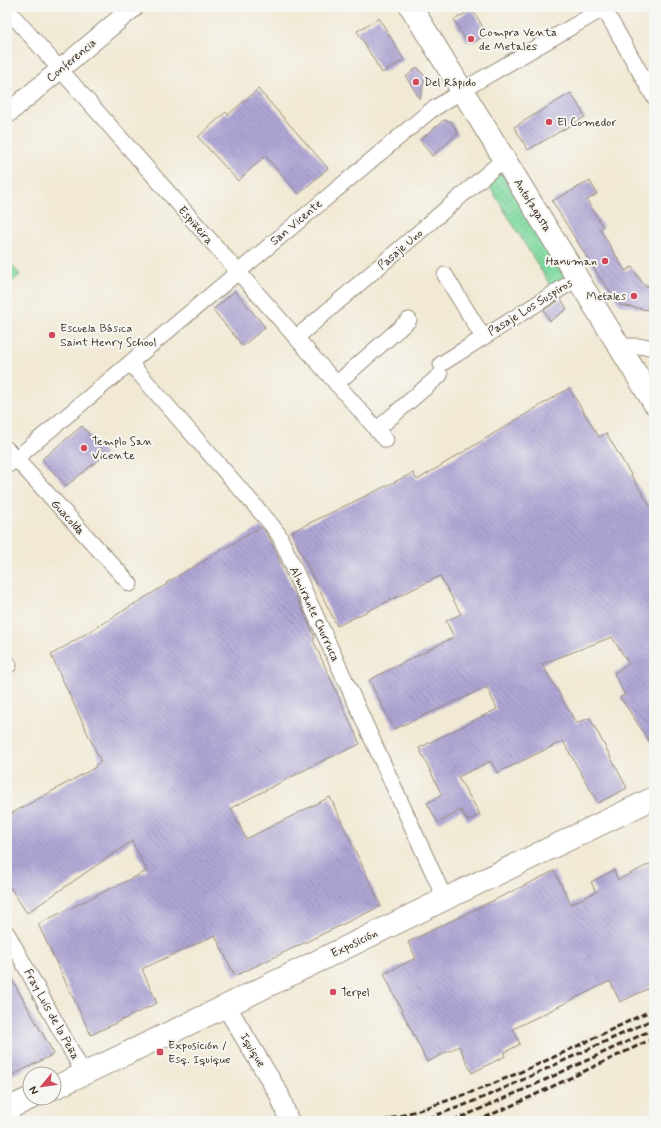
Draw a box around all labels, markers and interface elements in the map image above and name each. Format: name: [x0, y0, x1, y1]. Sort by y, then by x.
place label: Compra Venta de Metales: [479, 25, 557, 55]
marker: Compra Venta de Metales: [466, 34, 476, 44]
street label: Conferencia: [43, 35, 100, 86]
place label: Del Rápido: [424, 75, 476, 91]
marker: Del Rápido: [411, 77, 421, 87]
place label: El Comedor: [557, 115, 616, 131]
marker: El Comedor: [544, 117, 554, 127]
street label: Antofagasta: [509, 176, 555, 235]
street label: San Vicente: [267, 196, 326, 249]
street label: Espiñeira: [174, 203, 216, 248]
street label: Pasaje Uno: [375, 226, 427, 274]
place label: Hanuman: [546, 254, 597, 270]
marker: Hanuman: [600, 256, 610, 266]
street label: Pasaje Los Suspiros: [485, 275, 576, 340]
place label: Metales: [586, 289, 627, 305]
marker: Metales: [629, 291, 639, 301]
place label: Escuela Básica Saint Henry School: [60, 321, 156, 351]
marker: Escuela Básica Saint Henry School: [47, 330, 57, 340]
place label: Templo San Vicente: [92, 434, 153, 464]
marker: Templo San Vicente: [79, 443, 89, 453]
street label: Guacolda: [47, 496, 88, 539]
street label: Almirante Churruca: [285, 564, 343, 665]
street label: Exposición: [328, 926, 381, 962]
street label: Fray Luis de la Peña: [20, 966, 83, 1063]
place label: Terpel: [341, 985, 370, 1001]
marker: Terpel: [328, 987, 338, 997]
street label: Iquique: [236, 1030, 269, 1071]
place label: Exposición / Esq. Iquique: [168, 1038, 230, 1068]
marker: Exposición / Esq. Iquique: [155, 1047, 165, 1057]
north arrow: [22, 1066, 62, 1106]
text: N: [26, 1084, 42, 1097]

